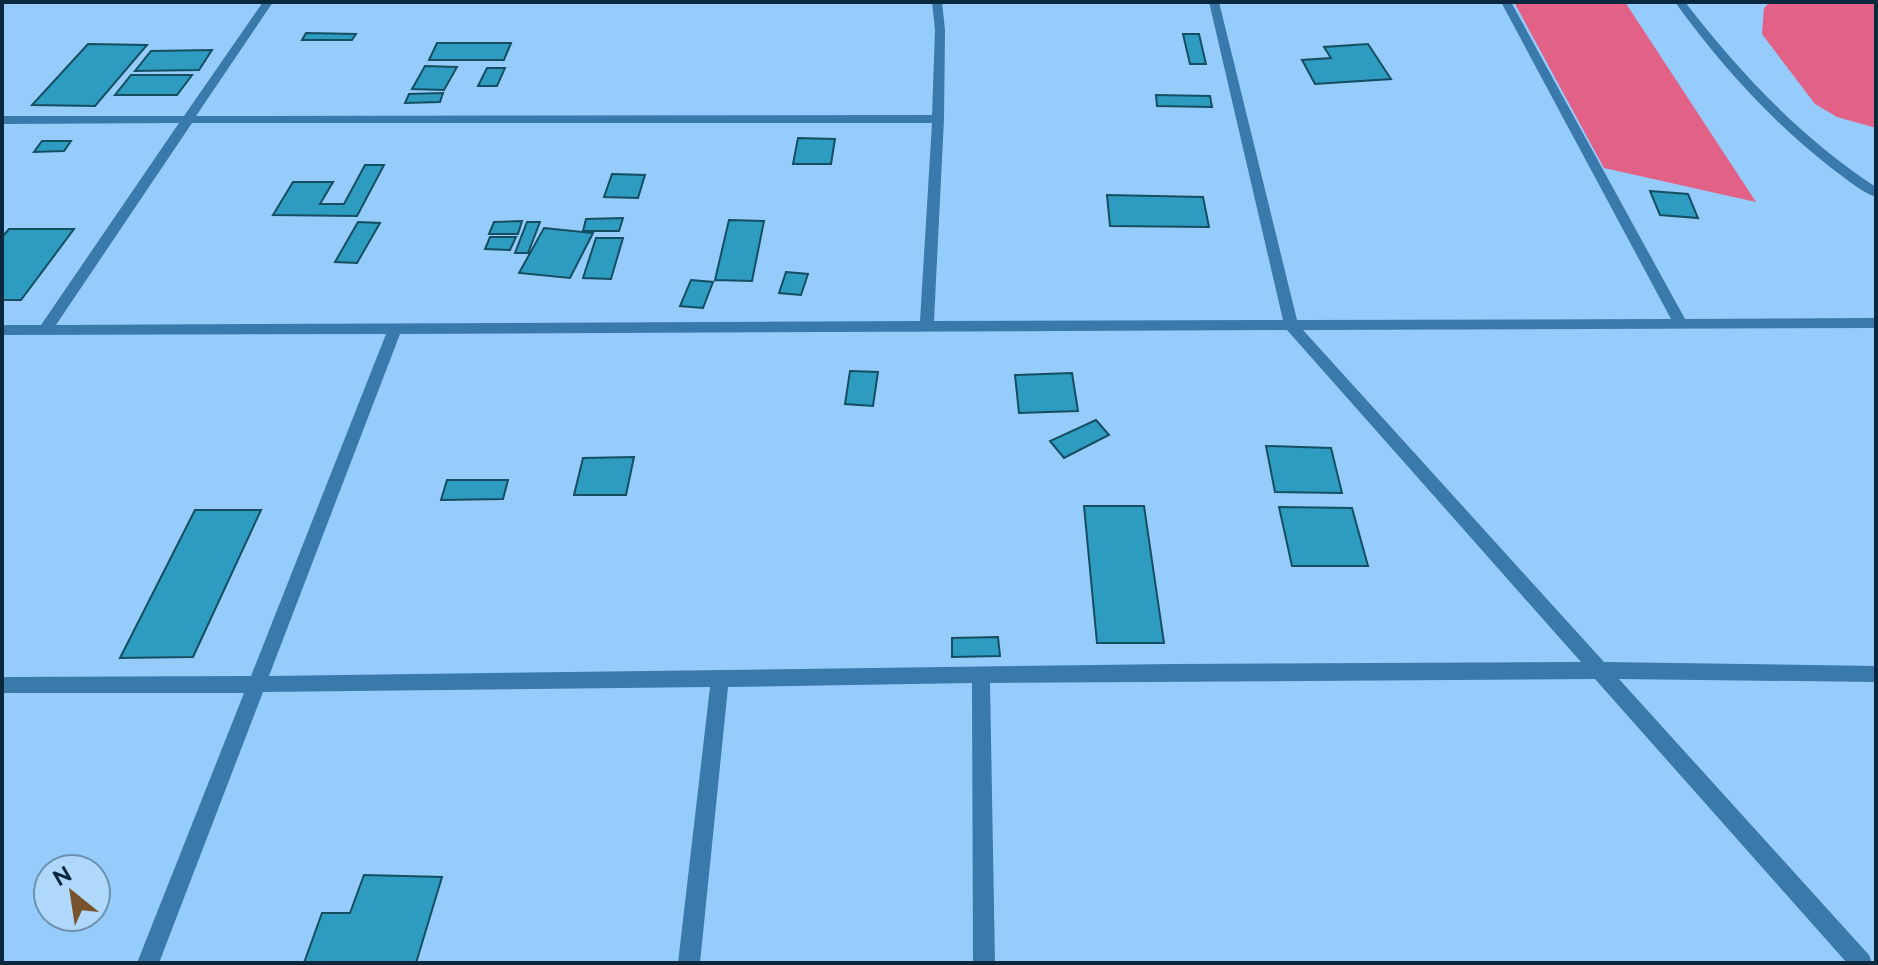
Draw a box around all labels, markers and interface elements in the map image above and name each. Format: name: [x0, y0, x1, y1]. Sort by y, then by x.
north arrow: [32, 853, 112, 933]
text: N: [48, 860, 76, 891]

